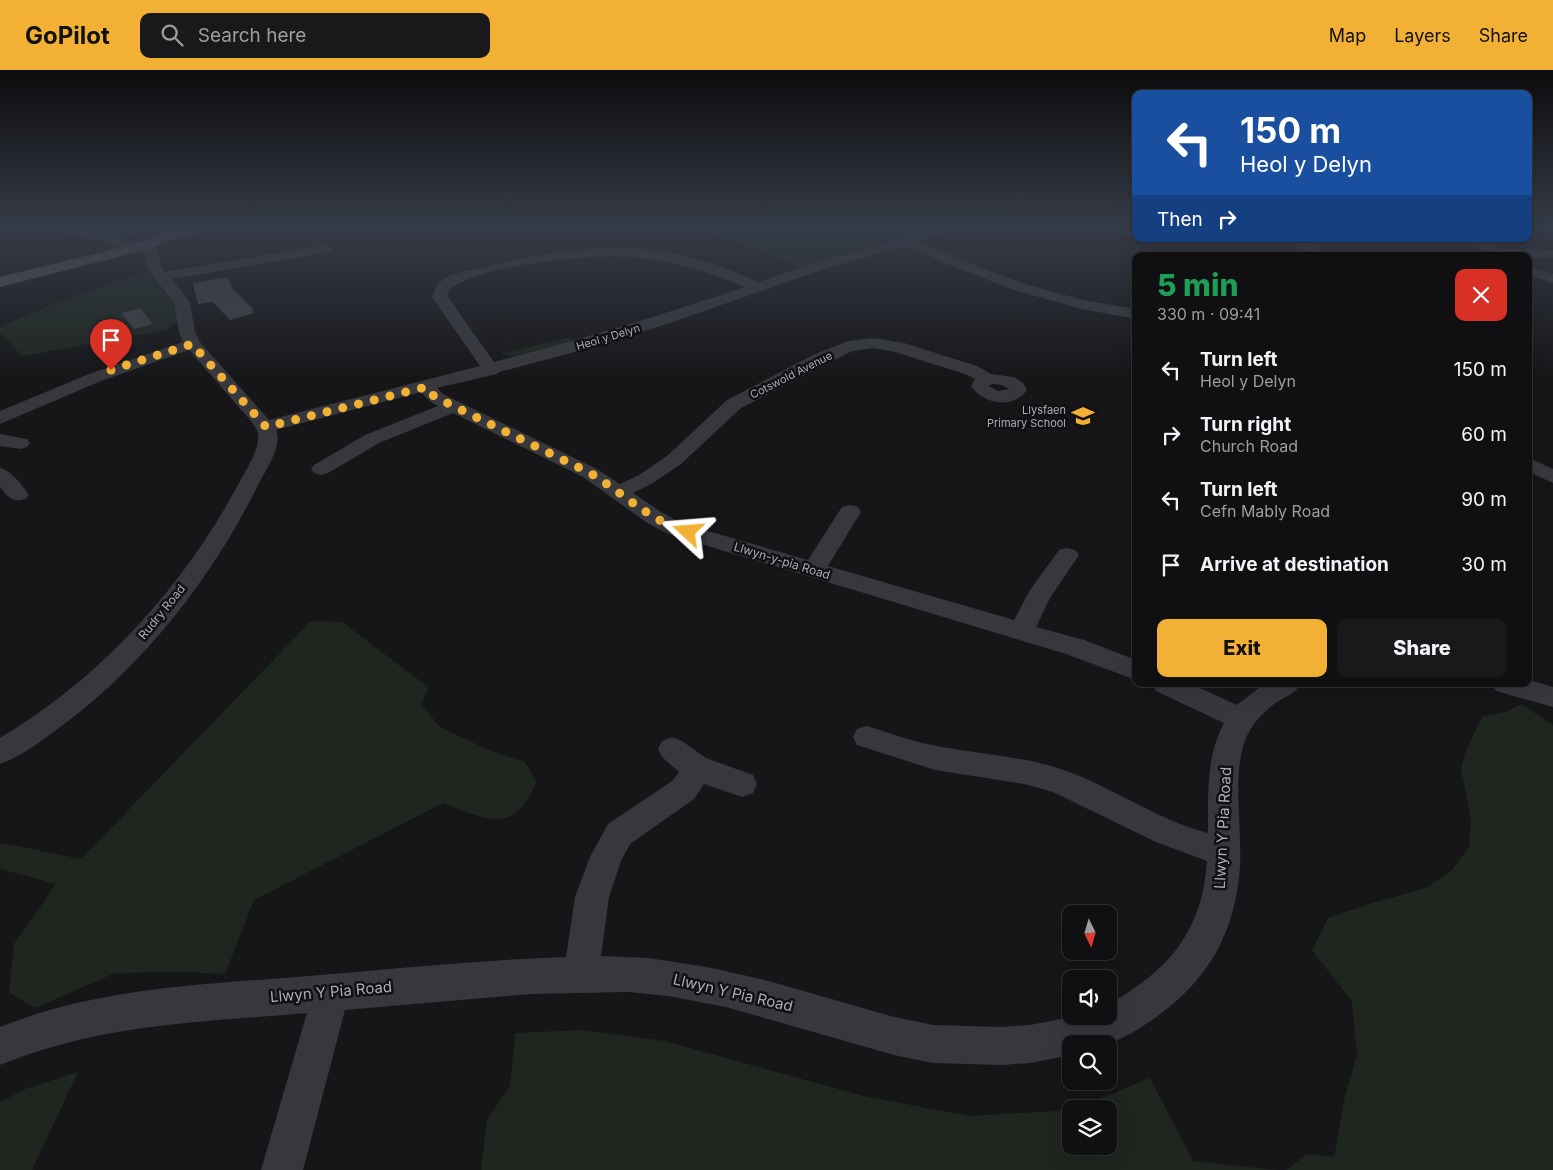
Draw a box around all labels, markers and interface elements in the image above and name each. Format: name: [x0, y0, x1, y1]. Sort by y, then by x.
search box: [140, 13, 490, 58]
text: GoPilot: [25, 21, 110, 50]
icon: search: [158, 21, 186, 49]
text: Search here: [198, 24, 306, 47]
text: Map: [1329, 25, 1366, 46]
text: Layers: [1394, 25, 1451, 46]
text: Share: [1479, 25, 1528, 46]
text: 150 m: [1240, 109, 1341, 151]
icon: left: [1157, 110, 1222, 175]
text: Heol y Delyn: [1240, 151, 1372, 177]
icon: right: [1213, 205, 1241, 233]
text: Then: [1157, 208, 1203, 231]
text: 5 min: [1157, 267, 1239, 303]
button: close: [1455, 269, 1507, 321]
text: 330 m · 09:41: [1157, 304, 1260, 324]
pin: [90, 319, 132, 370]
street label: Heol y Delyn: [574, 321, 642, 353]
icon: arrive: [97, 326, 125, 354]
street label: Cotswold Avenue: [748, 348, 834, 402]
text: Turn left: [1200, 348, 1278, 371]
icon: left: [1157, 356, 1185, 384]
text: 150 m: [1454, 358, 1507, 381]
text: Heol y Delyn: [1200, 371, 1296, 391]
place label: Llysfaen Primary School: [987, 403, 1066, 430]
school or university icon: Llysfaen Primary School: [1070, 403, 1096, 429]
text: Turn right: [1200, 413, 1291, 436]
icon: right: [1157, 421, 1185, 449]
text: 60 m: [1461, 423, 1507, 446]
text: Church Road: [1200, 436, 1298, 456]
text: Turn left: [1200, 478, 1278, 501]
icon: left: [1157, 486, 1185, 514]
text: 90 m: [1461, 488, 1507, 511]
text: Cefn Mably Road: [1200, 501, 1330, 521]
position arrow: [661, 505, 713, 557]
street label: Llwyn-y-pia Road: [732, 539, 832, 582]
icon: arrive: [1157, 551, 1185, 579]
text: Arrive at destination: [1200, 553, 1389, 576]
text: 30 m: [1461, 553, 1507, 576]
street label: Rudry Road: [135, 581, 188, 642]
button: Exit: [1157, 619, 1327, 677]
button: Share: [1337, 619, 1507, 677]
street label: Llwyn Y Pia Road: [1210, 766, 1235, 890]
north arrow: [1062, 905, 1118, 960]
map controls: [1062, 905, 1117, 1155]
street label: Llwyn Y Pia Road: [671, 969, 795, 1016]
button: sound: [1062, 970, 1117, 1025]
street label: Llwyn Y Pia Road: [269, 977, 393, 1006]
button: search: [1062, 1035, 1117, 1090]
button: layers: [1062, 1100, 1117, 1155]

